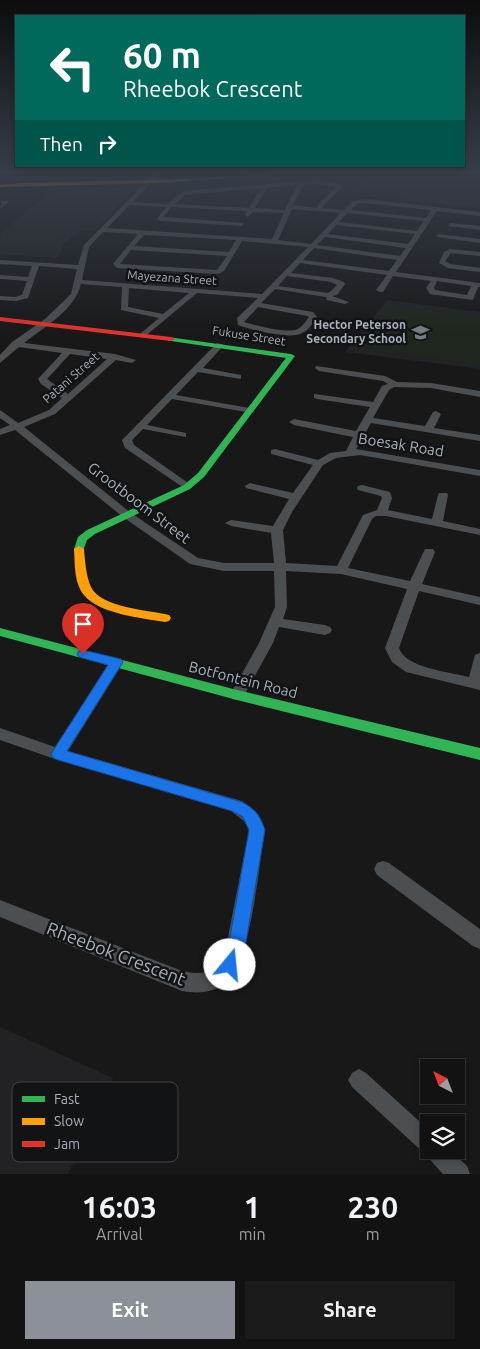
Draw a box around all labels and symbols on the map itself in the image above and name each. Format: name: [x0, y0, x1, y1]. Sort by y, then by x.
street label: Mayezana Street: [127, 268, 218, 287]
place label: Hector Peterson Secondary School: [306, 318, 406, 345]
school or university icon: Hector Peterson Secondary School: [410, 322, 430, 342]
street label: Fukuse Street: [212, 323, 287, 348]
street label: Patani Street: [40, 350, 102, 406]
street label: Boesak Road: [357, 429, 445, 460]
street label: Grootboom Street: [85, 459, 194, 547]
pin: [62, 603, 104, 654]
street label: Botfontein Road: [187, 658, 299, 701]
street label: Rheebok Crescent: [44, 917, 188, 989]
position arrow: [203, 938, 255, 990]
north arrow: [420, 1059, 465, 1104]
legend: [12, 1082, 178, 1162]
text: Fast: [54, 1091, 80, 1107]
text: Slow: [54, 1113, 84, 1129]
text: Jam: [54, 1136, 80, 1152]

